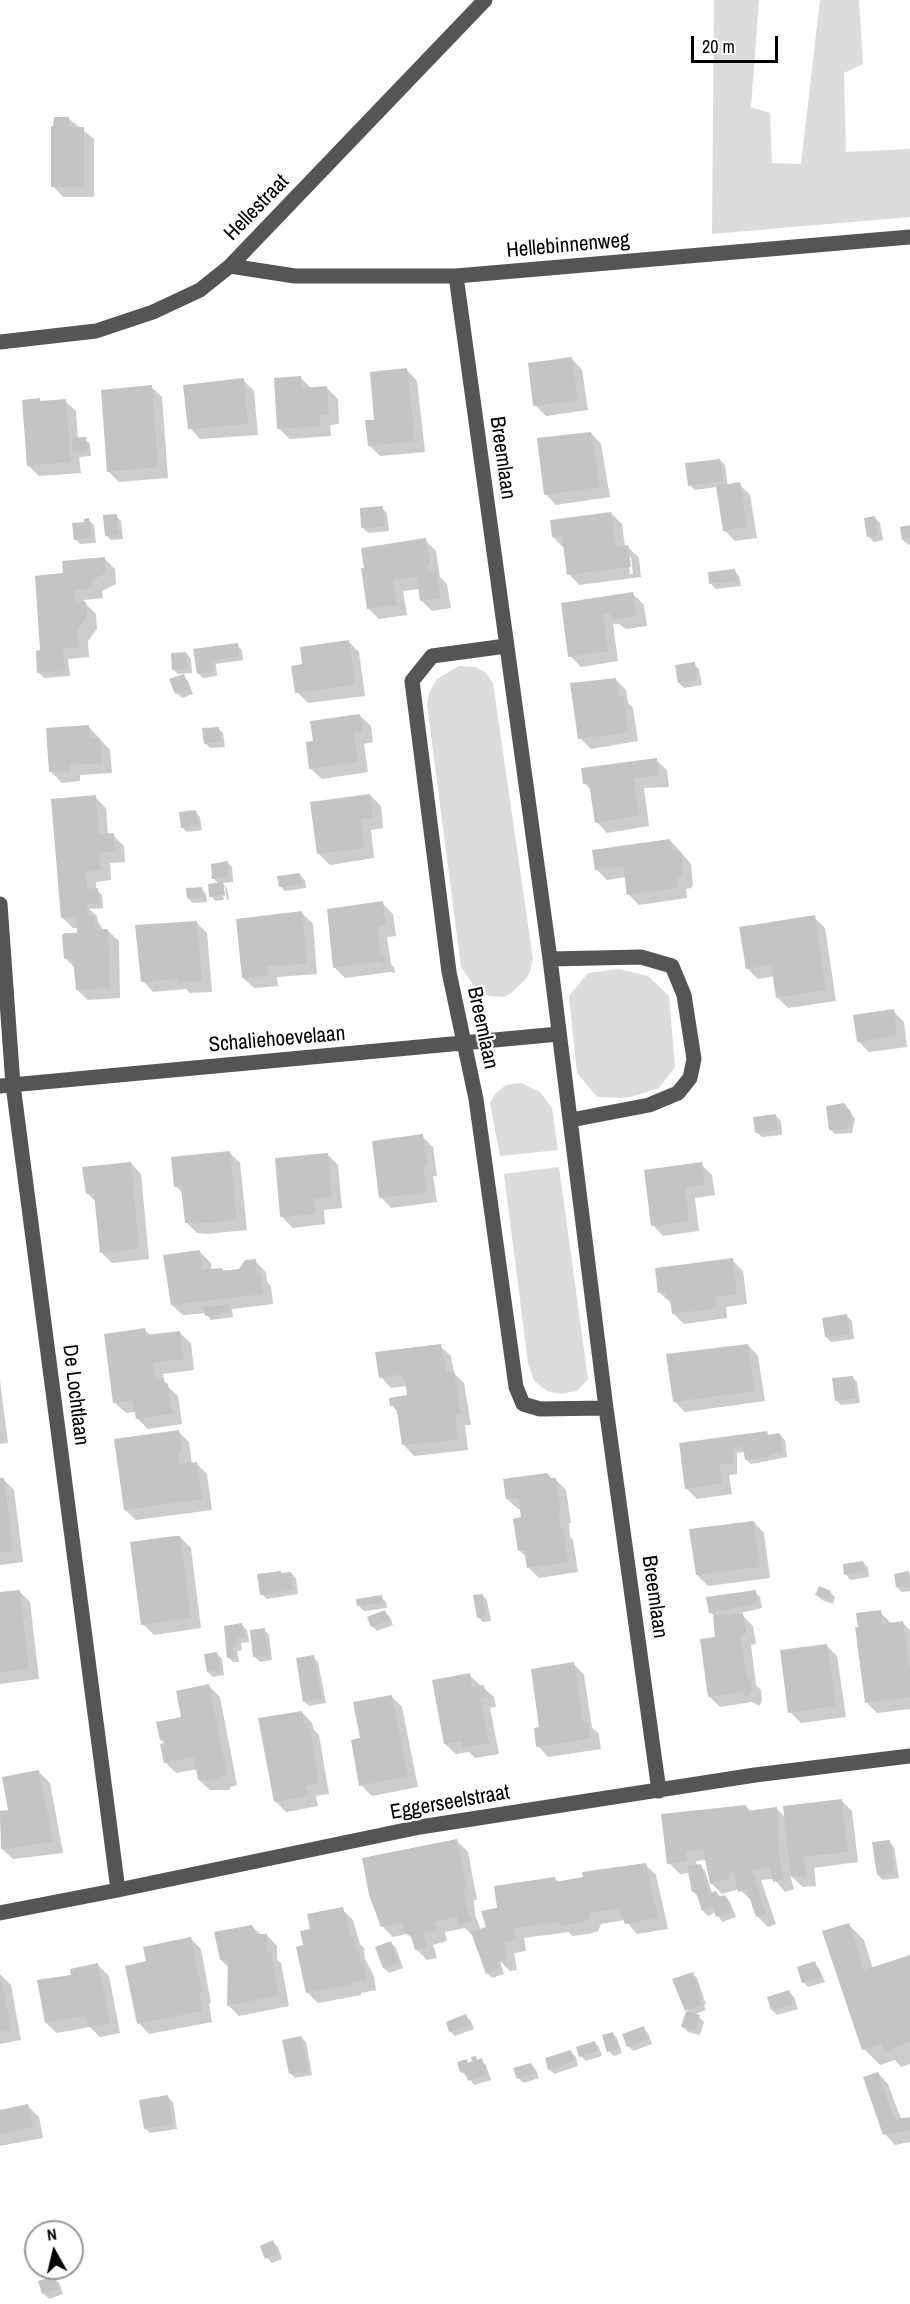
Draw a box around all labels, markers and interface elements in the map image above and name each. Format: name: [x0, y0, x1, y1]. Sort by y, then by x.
scale bar: [694, 24, 781, 62]
text: 20 m: [702, 34, 735, 59]
street label: Hellestraat: [219, 170, 295, 246]
street label: Hellebinnenweg: [505, 228, 631, 264]
street label: Breemlaan: [484, 415, 520, 501]
street label: Breemlaan: [461, 985, 503, 1071]
street label: Schaliehoevelaan: [208, 1021, 346, 1059]
street label: De Lochtlaan: [56, 1343, 94, 1447]
street label: Breemlaan: [636, 1554, 672, 1640]
street label: Eggerseelstraat: [388, 1780, 512, 1826]
north arrow: [24, 2220, 84, 2280]
text: N: [46, 2223, 58, 2246]

